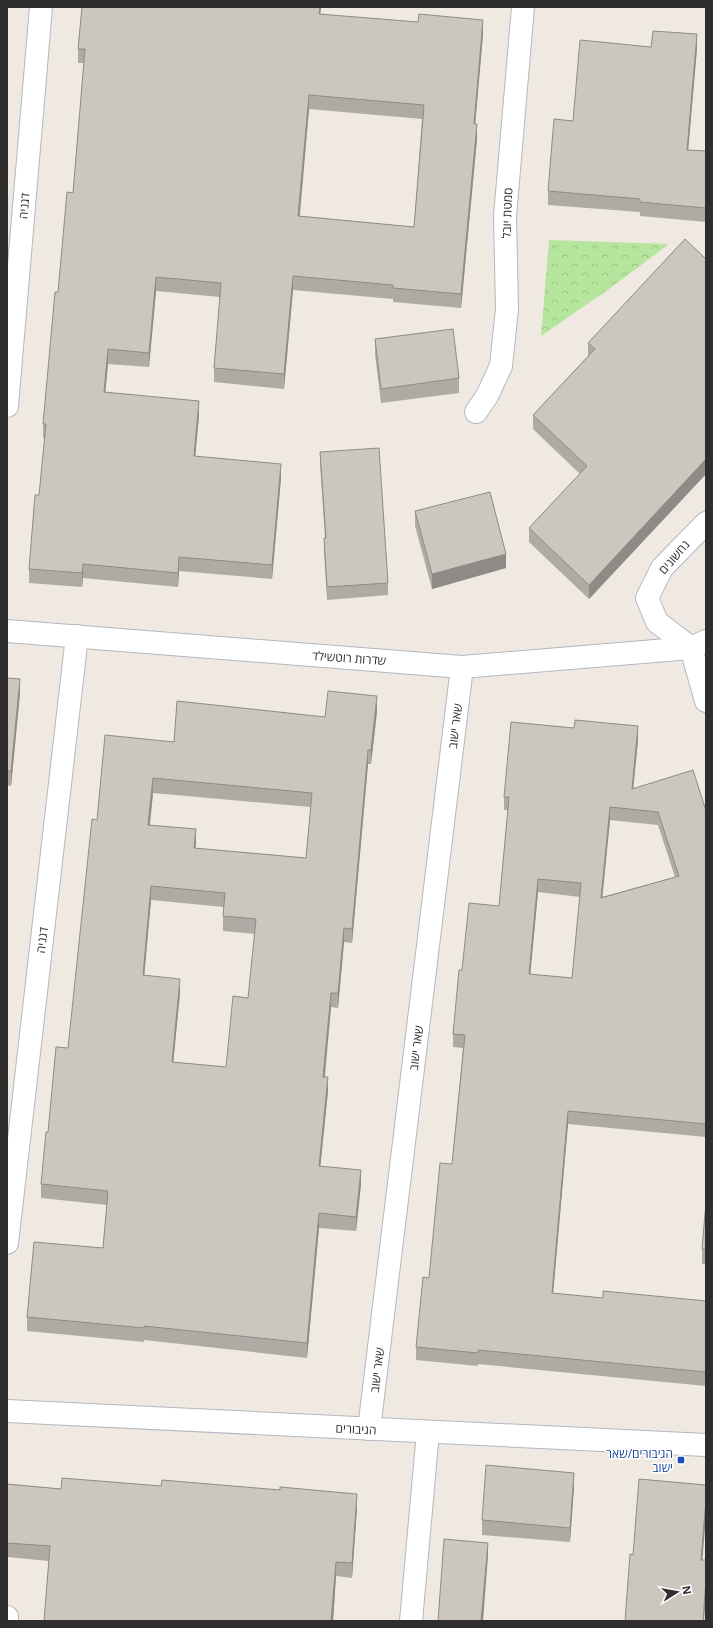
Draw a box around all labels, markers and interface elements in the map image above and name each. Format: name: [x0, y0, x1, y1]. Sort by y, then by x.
street label: סמטת יובל: [498, 187, 516, 239]
street label: דגניה: [14, 192, 34, 220]
street label: נחשונים: [655, 536, 693, 578]
street label: שדרות רוטשילד: [311, 647, 387, 669]
street label: שאר ישוב: [444, 702, 466, 750]
street label: דגניה: [32, 926, 52, 954]
street label: שאר ישוב: [405, 1024, 427, 1072]
street label: שאר ישוב: [366, 1346, 388, 1394]
street label: הגיבורים: [335, 1419, 377, 1439]
place label: הגיבורים/שאר ישוב: [606, 1445, 673, 1476]
marker: הגיבורים/שאר ישוב: [676, 1455, 686, 1465]
north arrow: [657, 1572, 697, 1612]
text: N: [679, 1584, 696, 1596]

